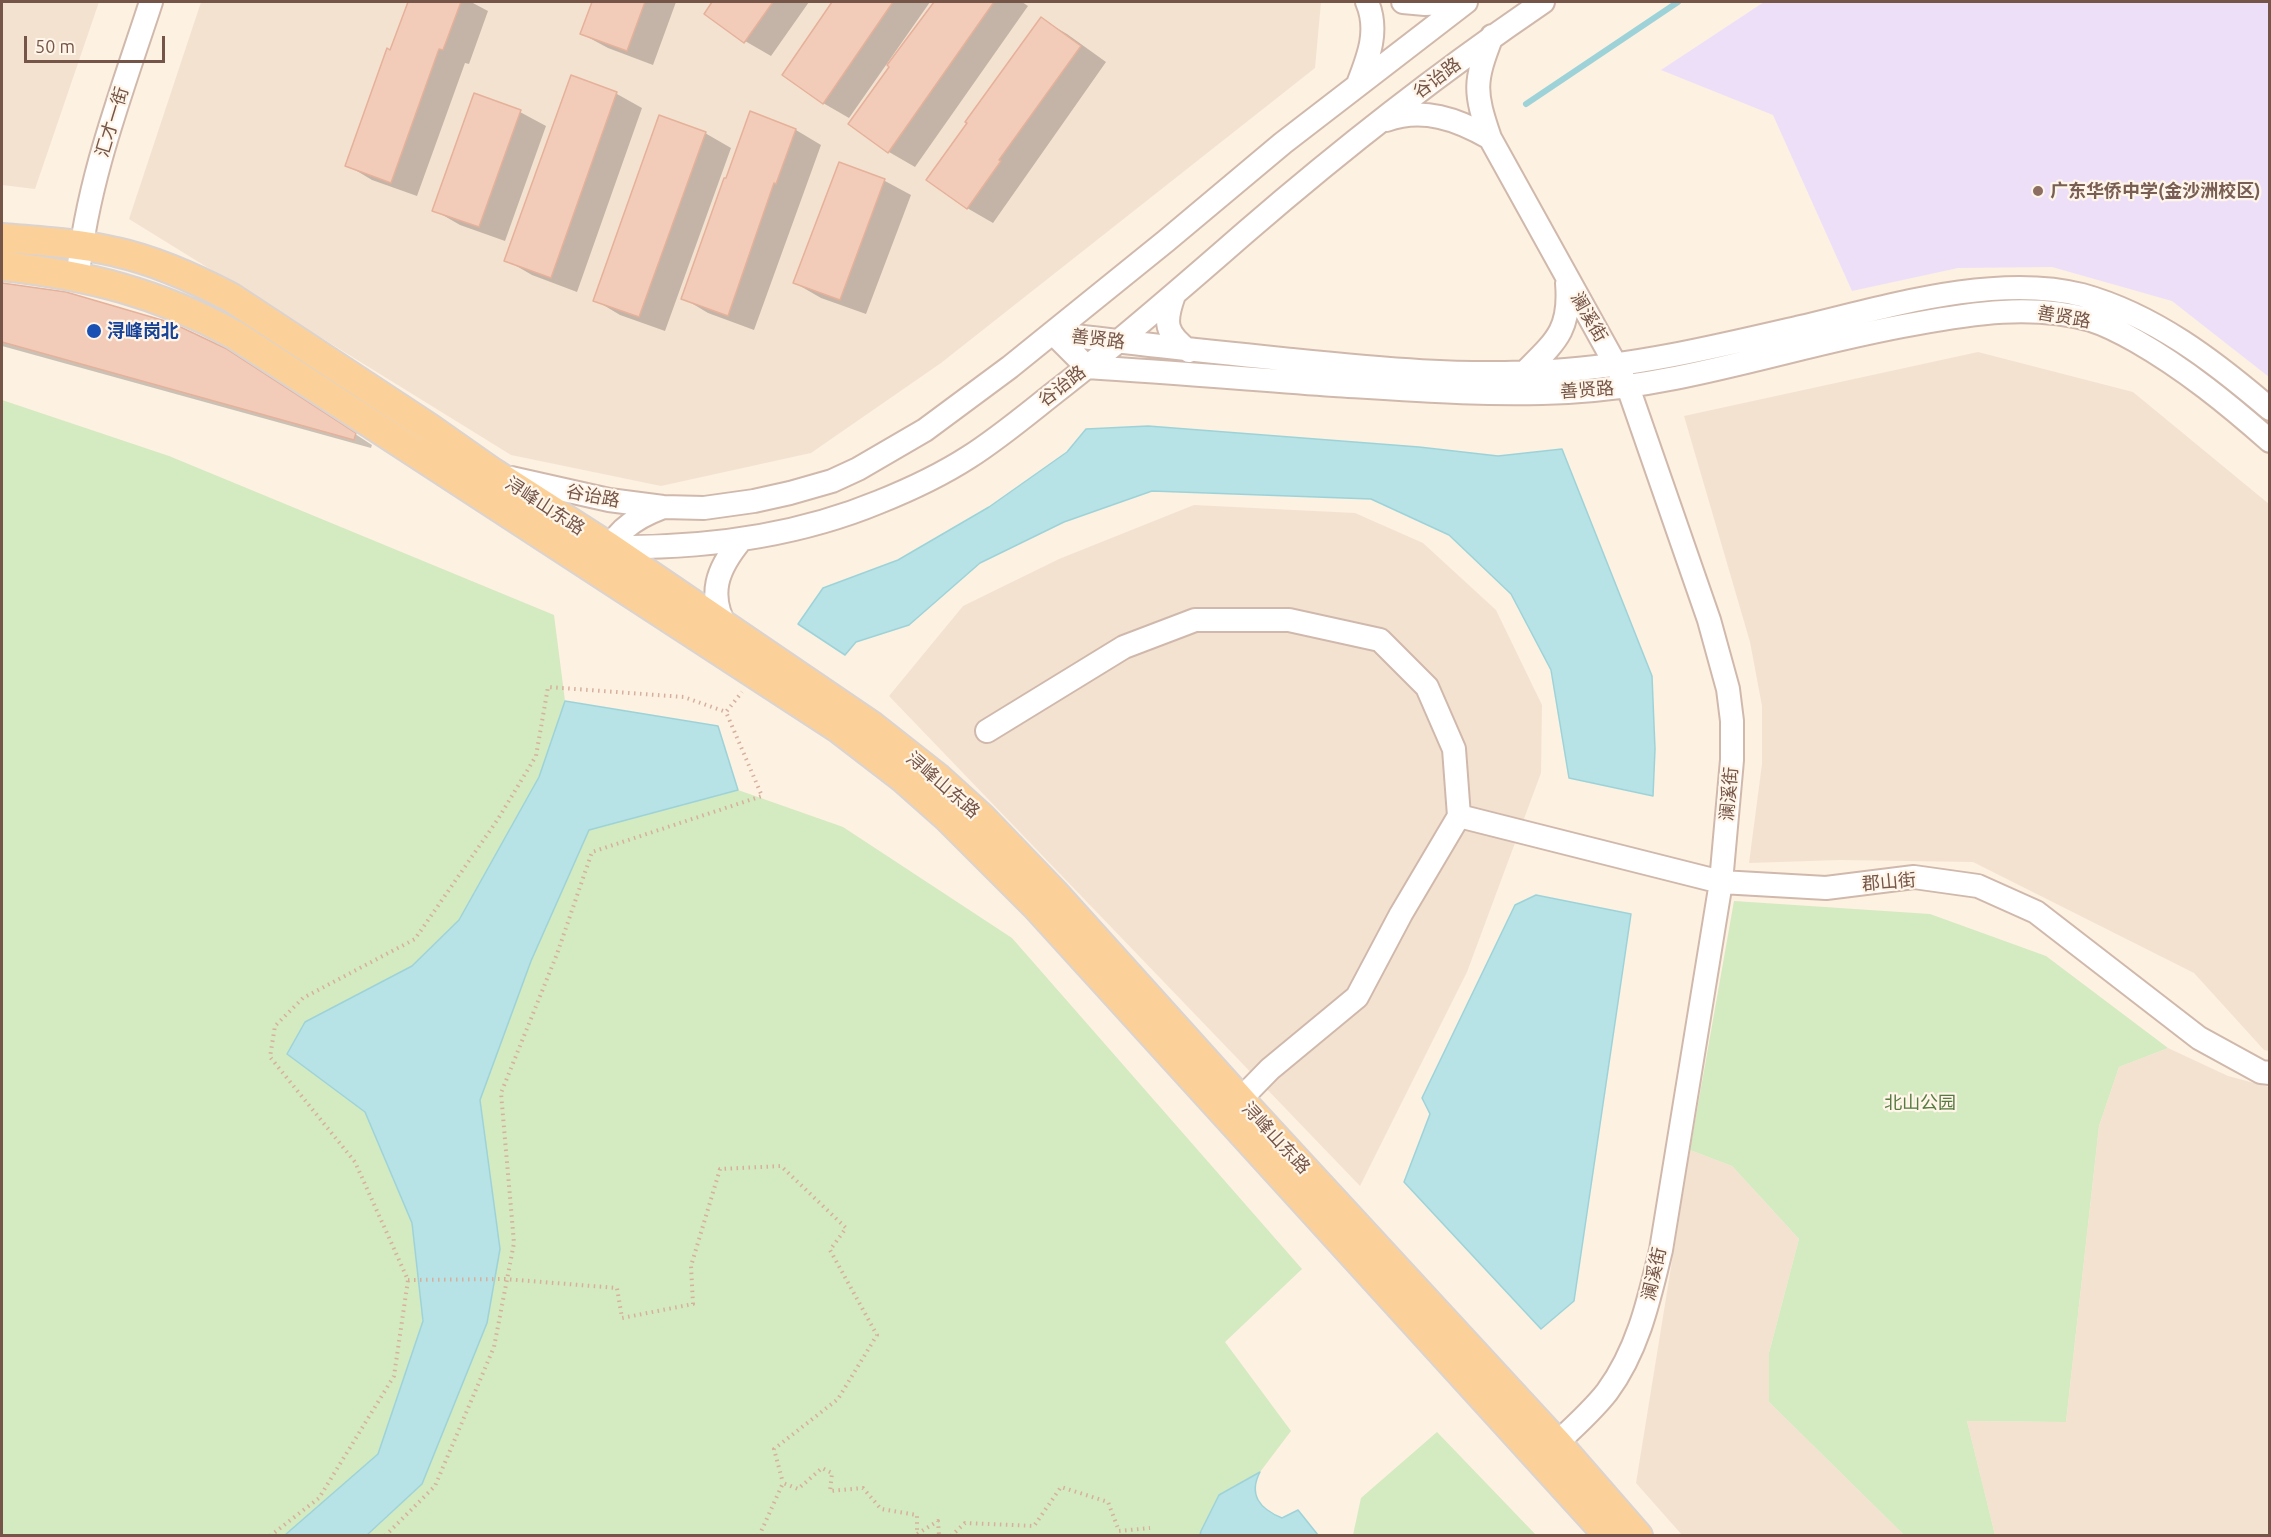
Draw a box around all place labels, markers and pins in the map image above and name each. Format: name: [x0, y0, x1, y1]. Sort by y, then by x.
place label: 广东华侨中学(金沙洲校区): [2050, 180, 2260, 202]
marker: 广东华侨中学(金沙洲校区): [2031, 184, 2045, 198]
place label: 浔峰岗北: [107, 320, 179, 342]
marker: 浔峰岗北: [85, 322, 103, 340]

